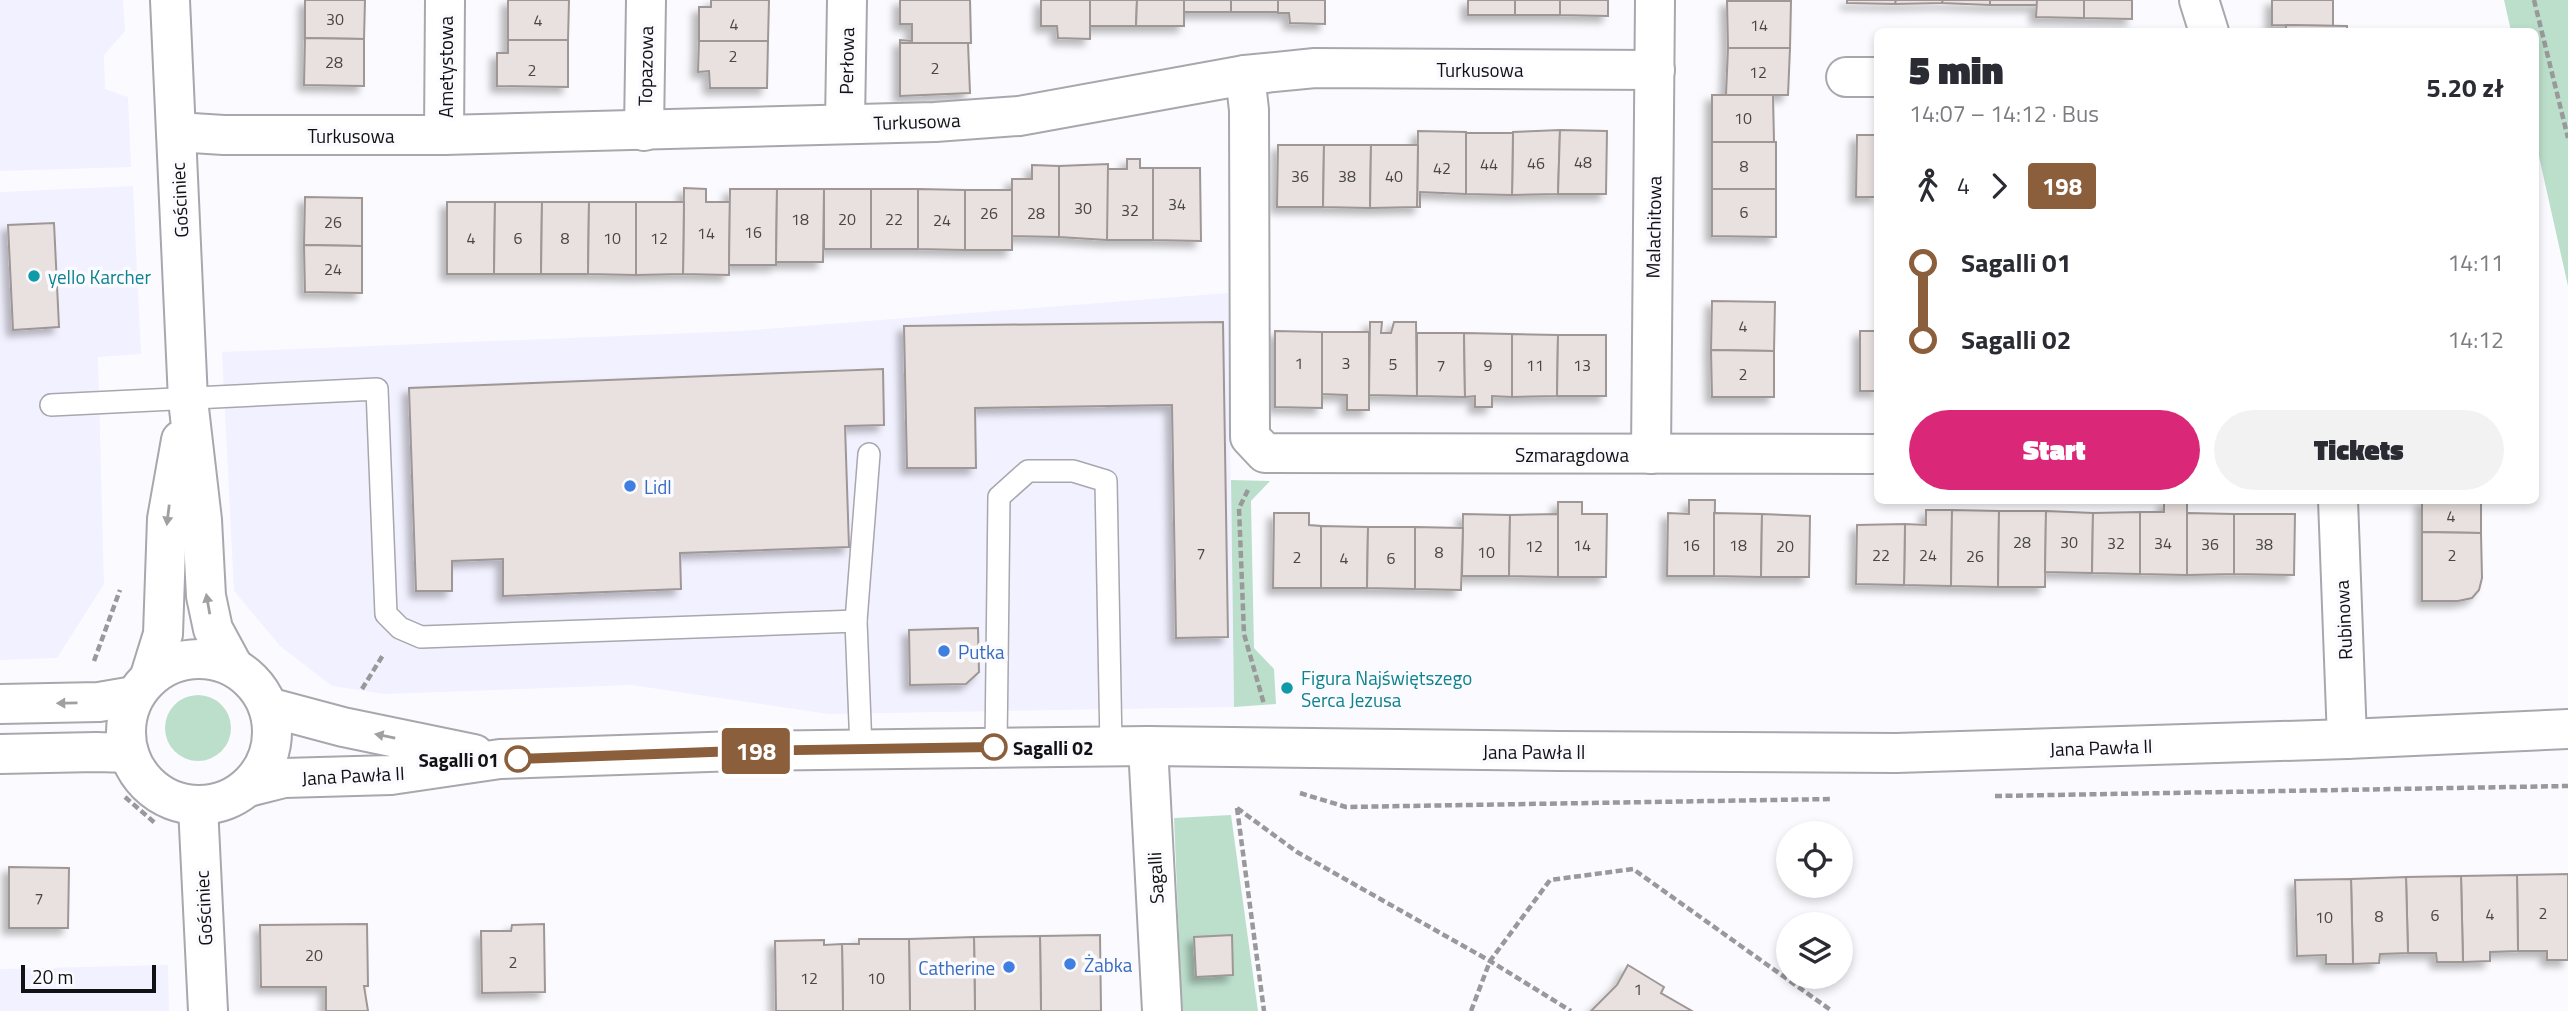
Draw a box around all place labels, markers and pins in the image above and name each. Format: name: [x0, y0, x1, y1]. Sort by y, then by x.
place label: yello Karcher: [48, 262, 151, 291]
marker: yello Karcher: [26, 268, 42, 284]
place label: Lidl: [644, 472, 672, 501]
marker: Lidl: [622, 478, 638, 494]
place label: Putka: [958, 637, 1005, 666]
marker: Putka: [936, 643, 952, 659]
place label: Figura Najświętszego Serca Jezusa: [1301, 663, 1472, 714]
marker: Figura Najświętszego Serca Jezusa: [1279, 680, 1295, 696]
place label: Sagalli 02: [1013, 733, 1094, 762]
marker: Sagalli 02: [981, 734, 1007, 760]
place label: Sagalli 01: [418, 745, 499, 774]
marker: Sagalli 01: [505, 746, 531, 772]
place label: Żabka: [1084, 950, 1133, 979]
place label: Catherine: [918, 953, 995, 982]
marker: Żabka: [1062, 956, 1078, 972]
marker: Catherine: [1001, 959, 1017, 975]

